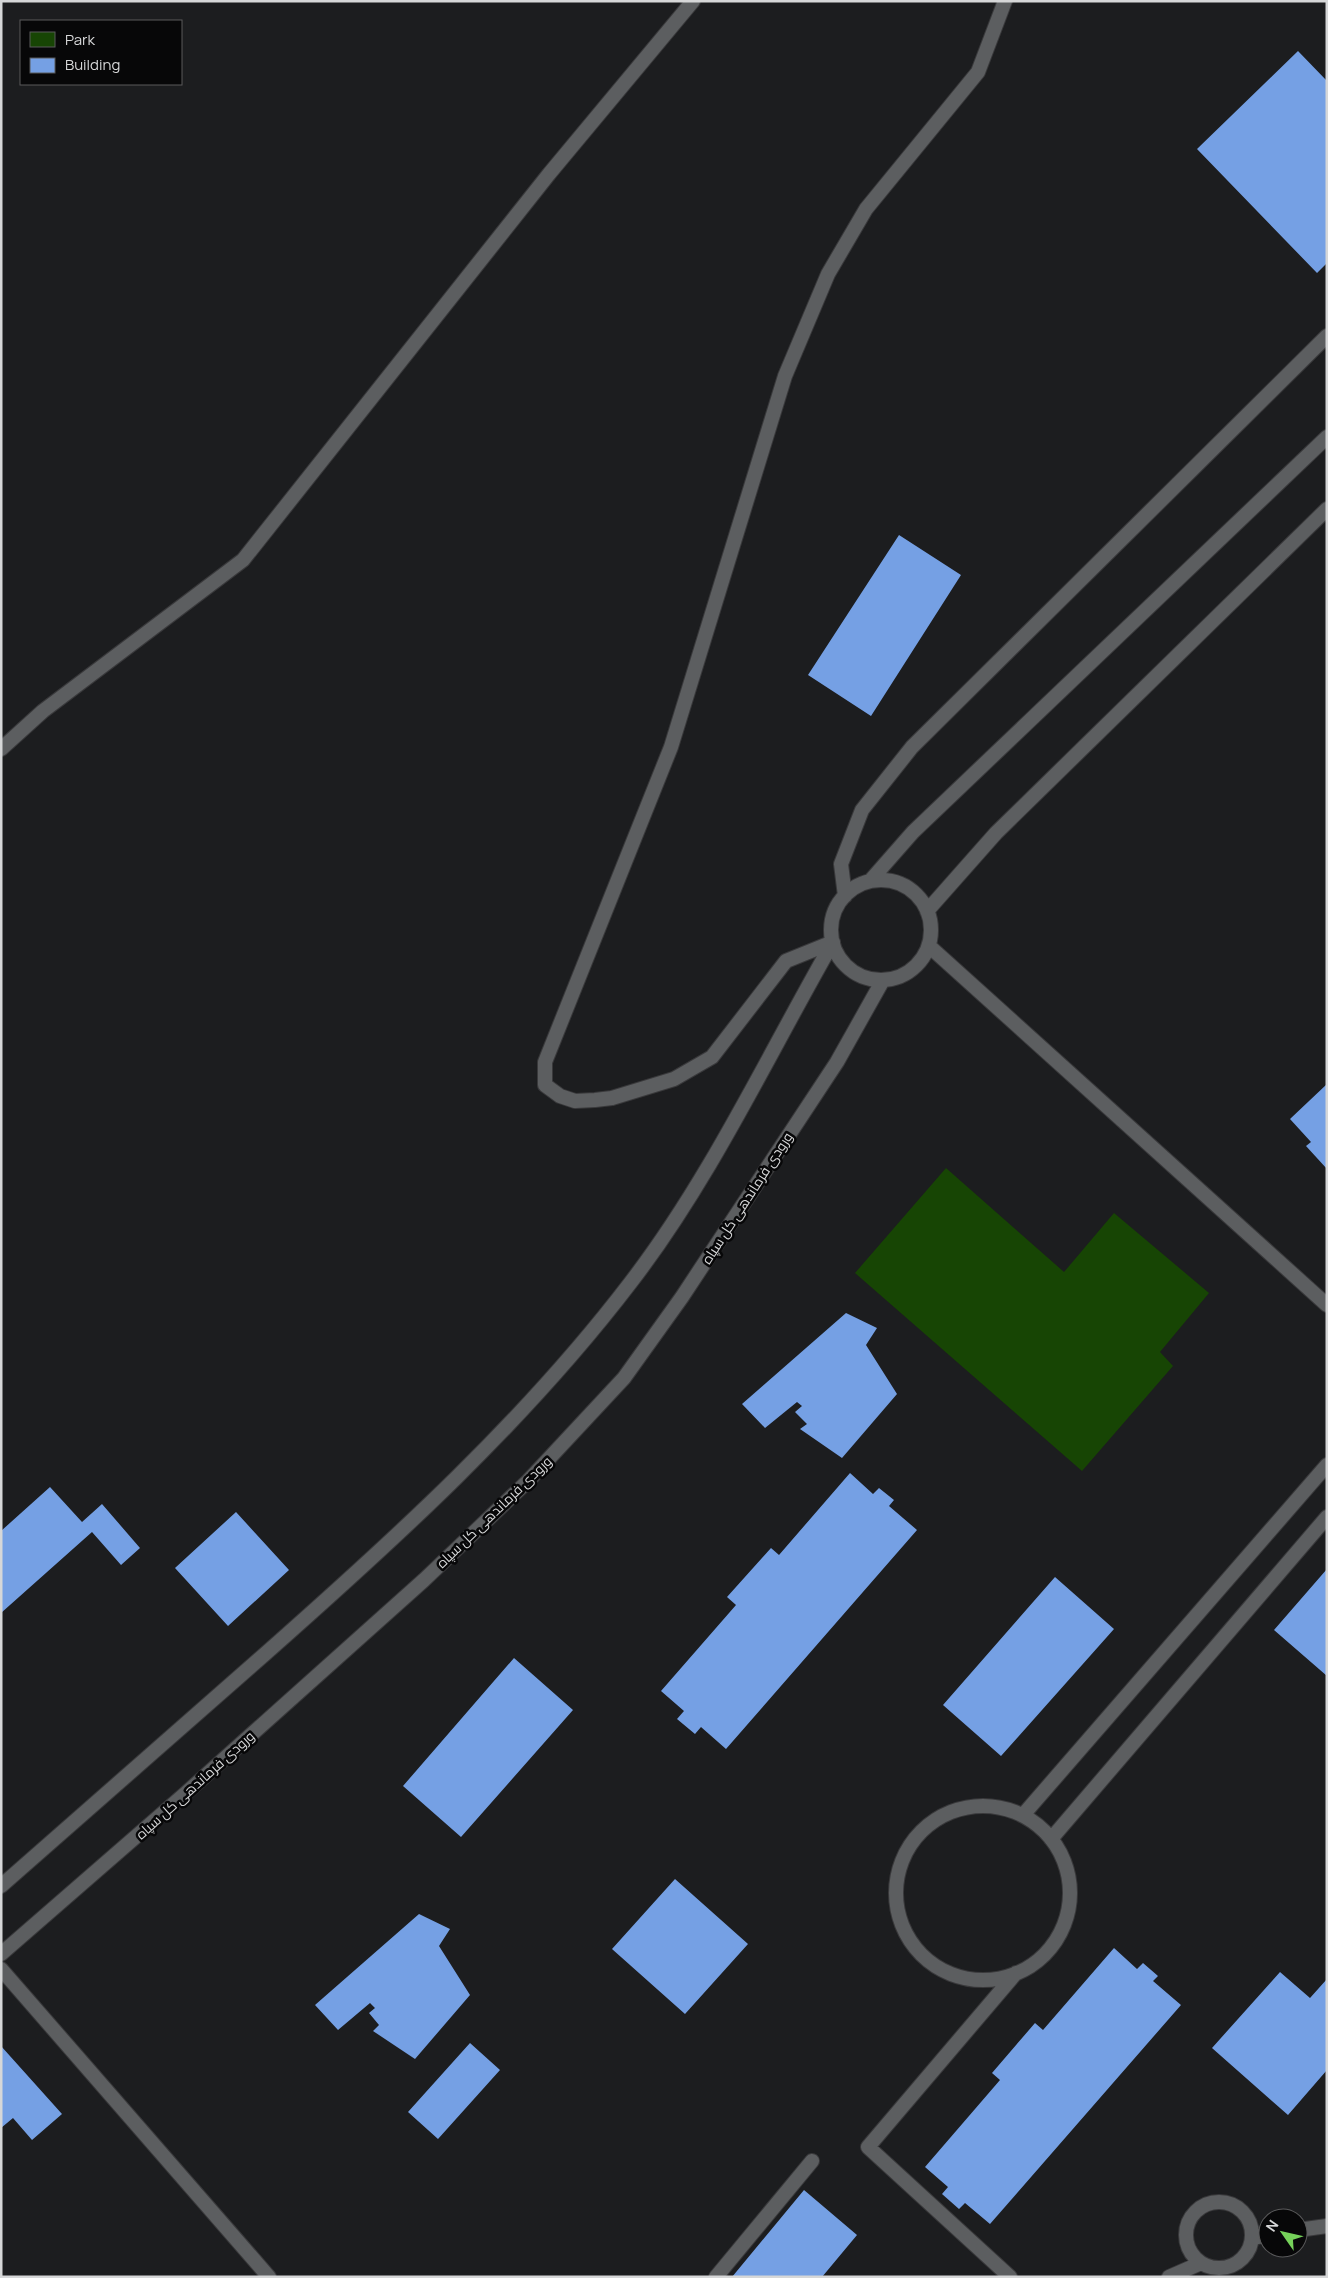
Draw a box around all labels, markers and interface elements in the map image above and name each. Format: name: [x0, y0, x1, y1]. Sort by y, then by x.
legend: [20, 20, 182, 85]
text: Park: [65, 29, 95, 50]
text: Building: [65, 54, 120, 75]
street label: ورودی فرماندهی کل سپاه: [697, 1128, 797, 1268]
street label: ورودی فرماندهی کل سپاه: [432, 1451, 556, 1573]
street label: ورودی فرماندهی کل سپاه: [131, 1726, 259, 1844]
north arrow: [1258, 2208, 1308, 2258]
text: N: [1261, 2216, 1282, 2235]

